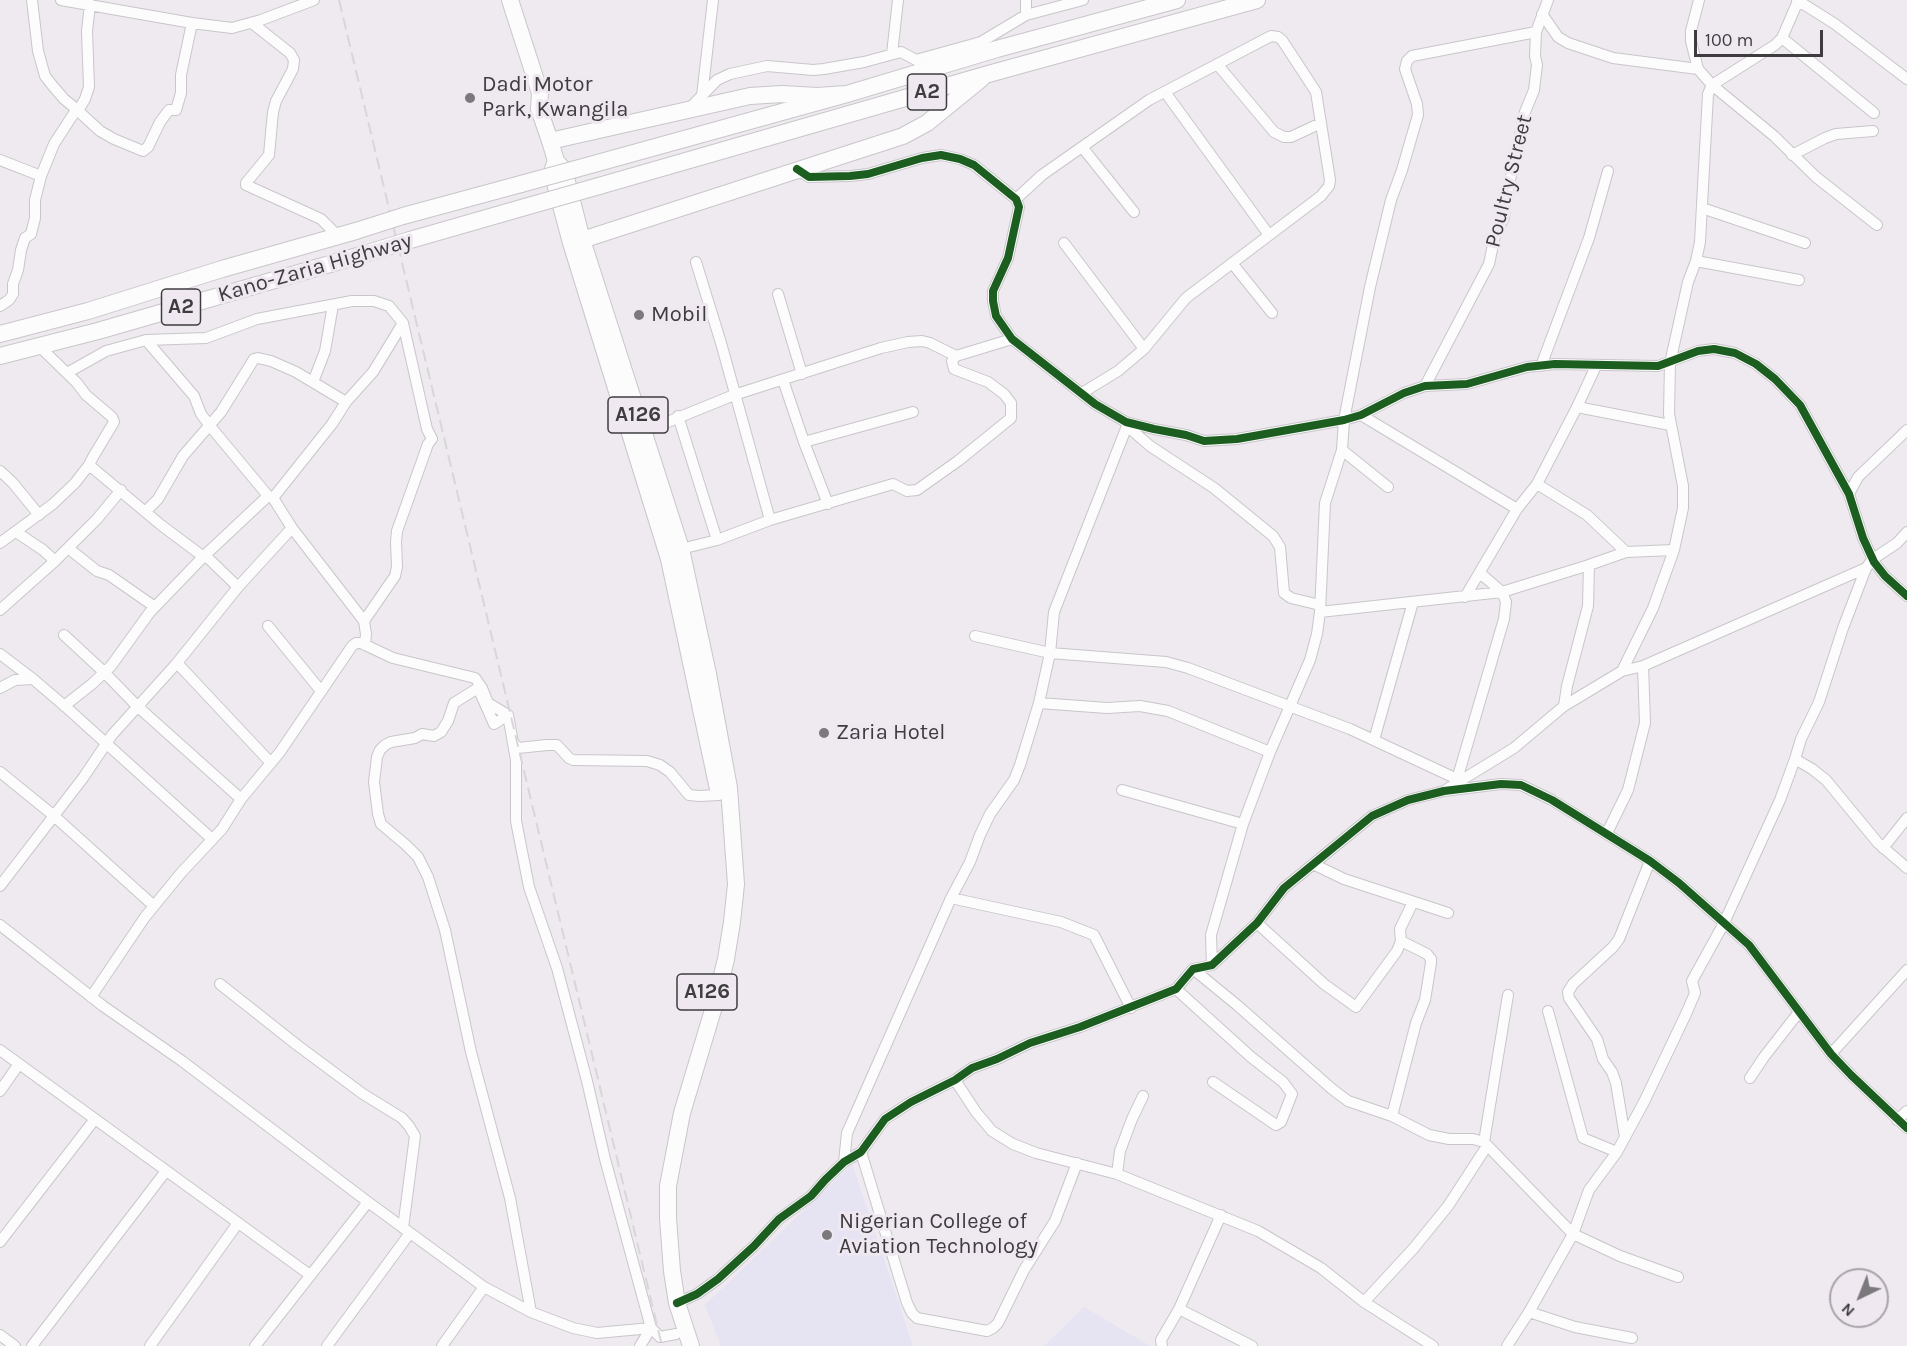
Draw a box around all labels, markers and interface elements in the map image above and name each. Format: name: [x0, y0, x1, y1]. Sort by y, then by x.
scale bar: [1697, 18, 1826, 56]
text: 100 m: [1705, 29, 1753, 51]
place label: Dadi Motor Park, Kwangila: [482, 72, 628, 124]
road number: A2: [908, 74, 946, 110]
marker: Dadi Motor Park, Kwangila: [463, 91, 477, 105]
street label: Poultry Street: [1480, 112, 1538, 250]
street label: Kano-Zaria Highway: [215, 228, 415, 308]
road number: A2: [162, 289, 201, 325]
place label: Mobil: [651, 302, 707, 328]
marker: Mobil: [632, 308, 646, 322]
road number: A126: [608, 397, 668, 433]
place label: Zaria Hotel: [836, 720, 945, 746]
marker: Zaria Hotel: [817, 726, 831, 740]
road number: A126: [677, 974, 737, 1010]
place label: Nigerian College of Aviation Technology: [839, 1209, 1038, 1260]
marker: Nigerian College of Aviation Technology: [820, 1228, 834, 1242]
north arrow: [1829, 1268, 1889, 1328]
text: N: [1837, 1299, 1858, 1321]

